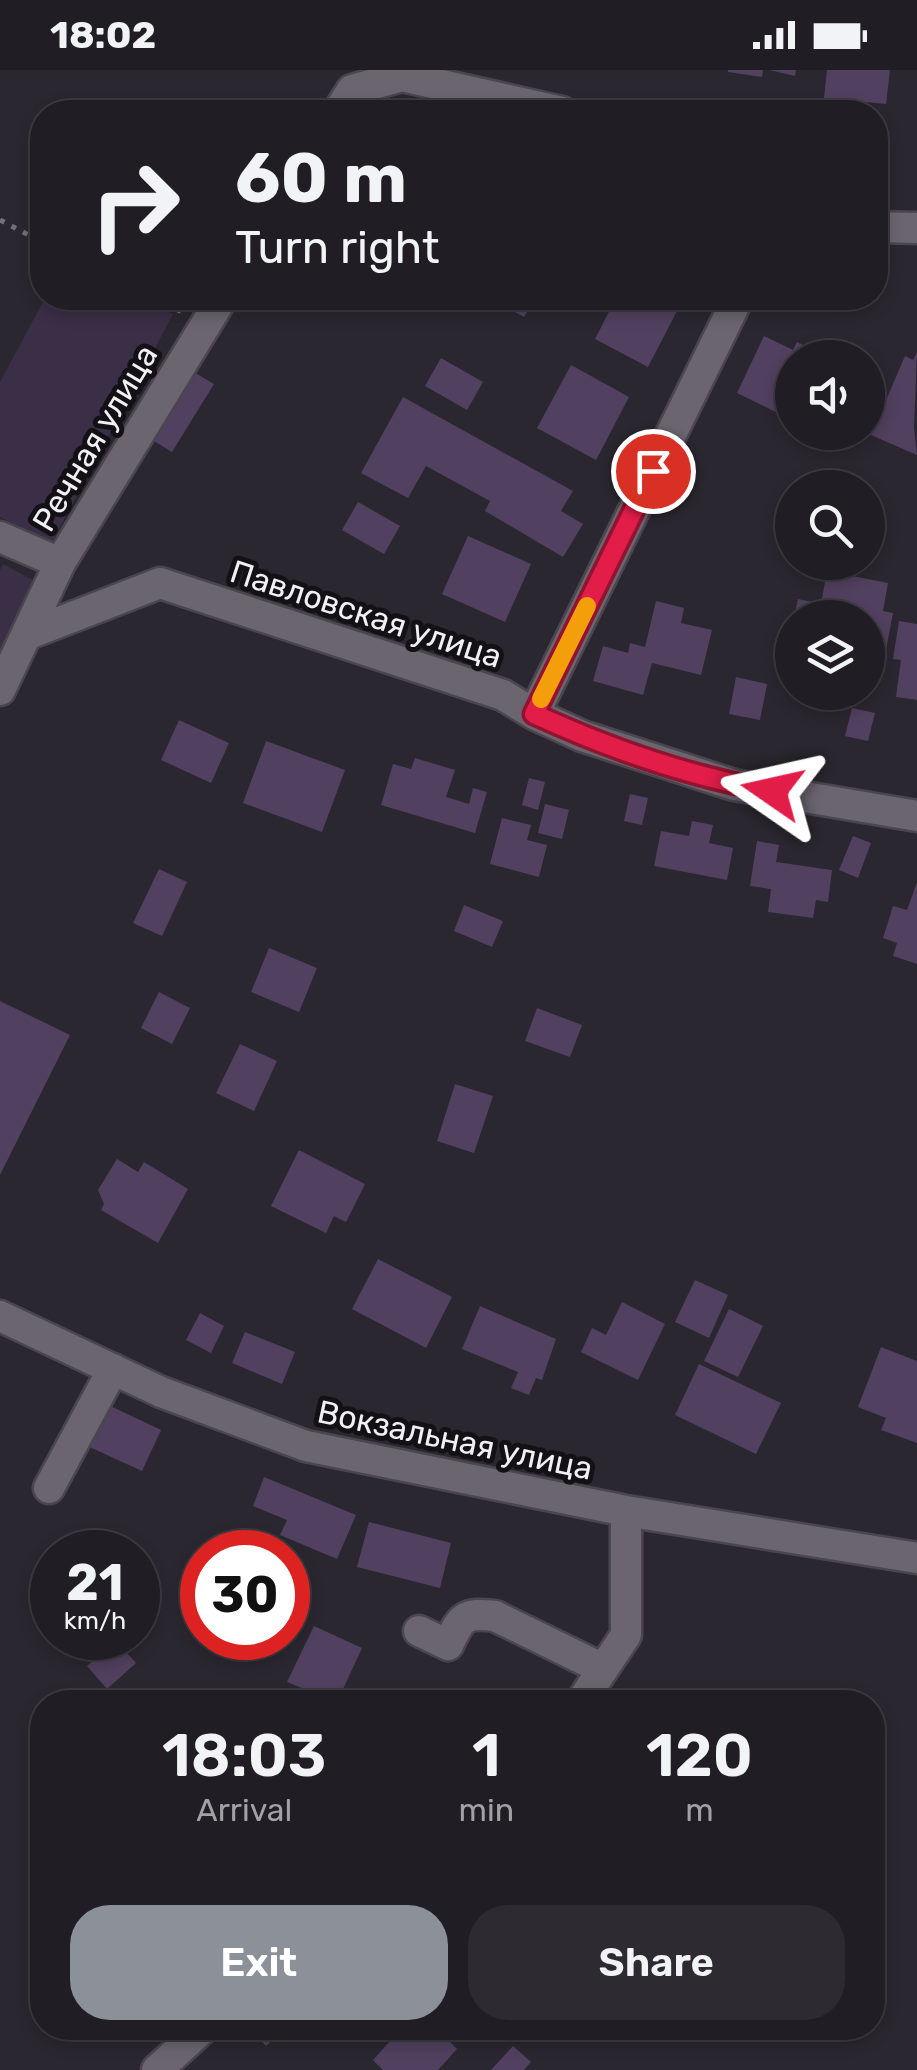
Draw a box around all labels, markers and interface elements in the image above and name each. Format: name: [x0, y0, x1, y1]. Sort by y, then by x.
text: 18:02: [50, 12, 156, 58]
text: 60 m: [235, 137, 407, 220]
icon: right: [70, 140, 200, 270]
text: Turn right: [235, 221, 439, 274]
street label: Речная улица: [24, 338, 166, 538]
map controls: [775, 340, 885, 710]
button: sound: [775, 340, 885, 450]
pin: [611, 429, 696, 514]
icon: arrive: [626, 444, 681, 499]
button: search: [775, 470, 885, 580]
street label: Павловская улица: [225, 552, 507, 676]
button: layers: [775, 600, 885, 710]
position arrow: [720, 739, 824, 843]
street label: Вокзальная улица: [314, 1392, 596, 1488]
speed limit sign: 30: [180, 1530, 310, 1660]
text: 21: [66, 1553, 124, 1613]
text: km/h: [64, 1606, 126, 1635]
text: 18:03: [162, 1720, 326, 1791]
text: 1: [472, 1720, 501, 1791]
text: 120: [646, 1720, 753, 1791]
text: Arrival: [196, 1791, 292, 1829]
text: min: [458, 1791, 514, 1829]
text: m: [685, 1791, 714, 1829]
button: Exit: [70, 1905, 448, 2020]
button: Share: [468, 1905, 845, 2020]

